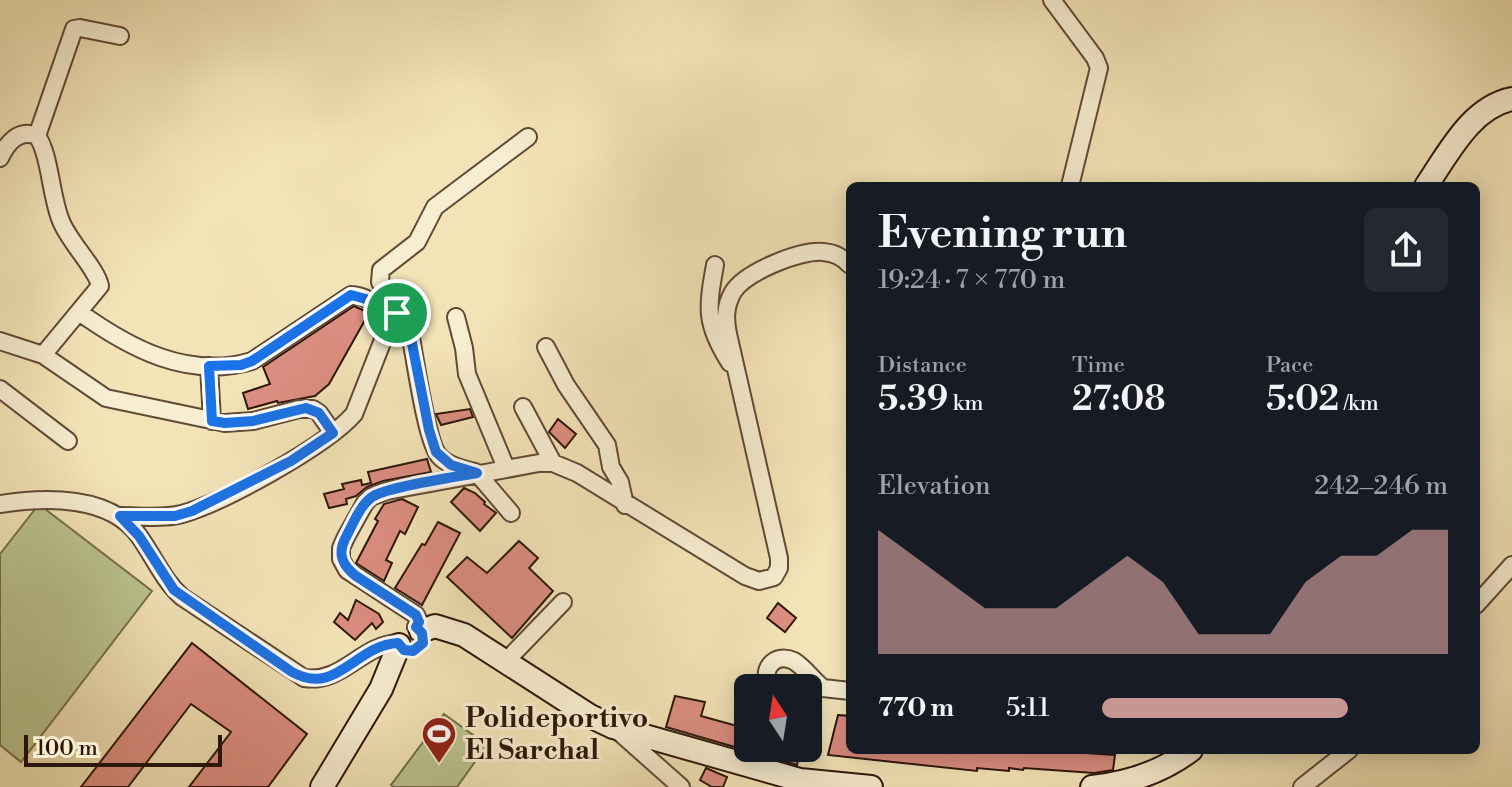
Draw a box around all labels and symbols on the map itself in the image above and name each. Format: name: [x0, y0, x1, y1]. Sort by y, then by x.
pin: [363, 279, 431, 347]
north arrow: [734, 674, 822, 762]
place label: Polideportivo El Sarchal: [465, 701, 648, 768]
sports icon: Polideportivo El Sarchal: [420, 715, 458, 765]
scale bar: [24, 731, 222, 767]

